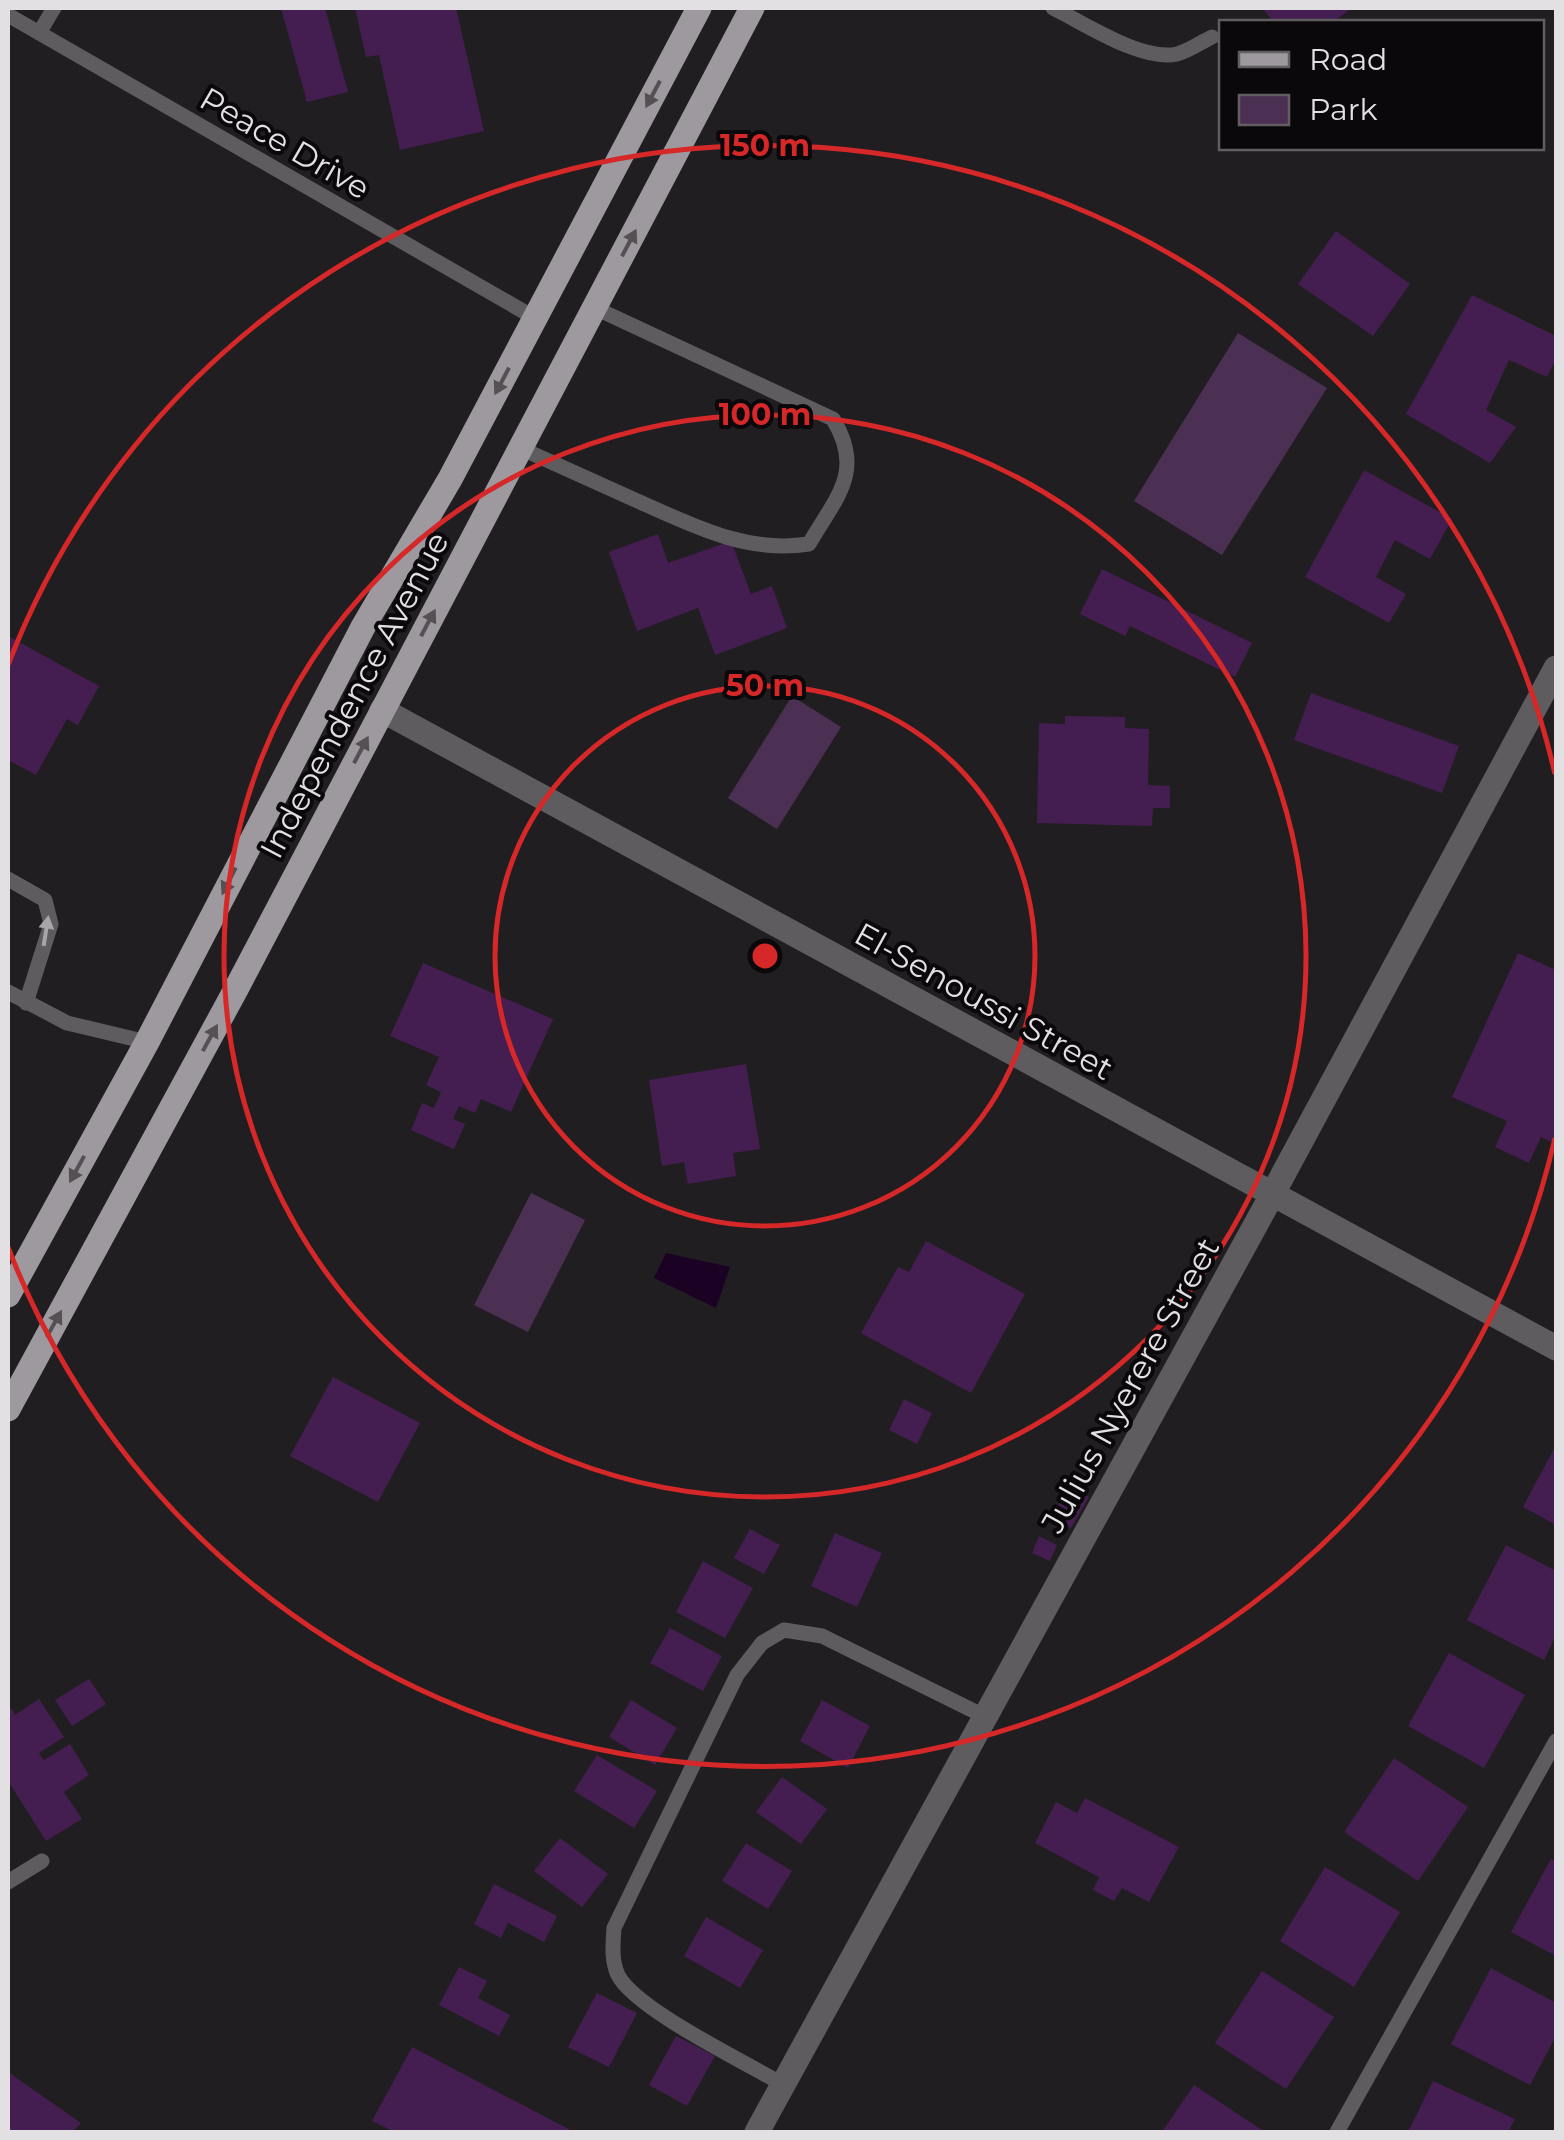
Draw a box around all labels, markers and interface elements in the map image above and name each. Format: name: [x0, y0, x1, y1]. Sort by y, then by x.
legend: [1219, 20, 1544, 150]
text: Road: [1309, 41, 1387, 78]
street label: Peace Drive: [193, 79, 377, 207]
one-way arrow: [645, 79, 662, 108]
text: Park: [1309, 91, 1378, 128]
text: 150 m: [720, 127, 810, 164]
one-way arrow: [620, 229, 637, 258]
one-way arrow: [494, 367, 511, 396]
text: 100 m: [719, 396, 811, 433]
street label: Independence Avenue: [251, 525, 457, 865]
one-way arrow: [419, 609, 436, 638]
text: 50 m: [726, 667, 804, 704]
one-way arrow: [352, 736, 369, 765]
one-way arrow: [221, 867, 238, 896]
street label: El-Senoussi Street: [848, 914, 1120, 1088]
one-way arrow: [38, 915, 54, 946]
centre of rings: [747, 938, 783, 974]
one-way arrow: [201, 1024, 218, 1053]
one-way arrow: [68, 1154, 85, 1183]
street label: Julius Nyerere Street: [1032, 1231, 1227, 1540]
one-way arrow: [46, 1309, 63, 1338]

